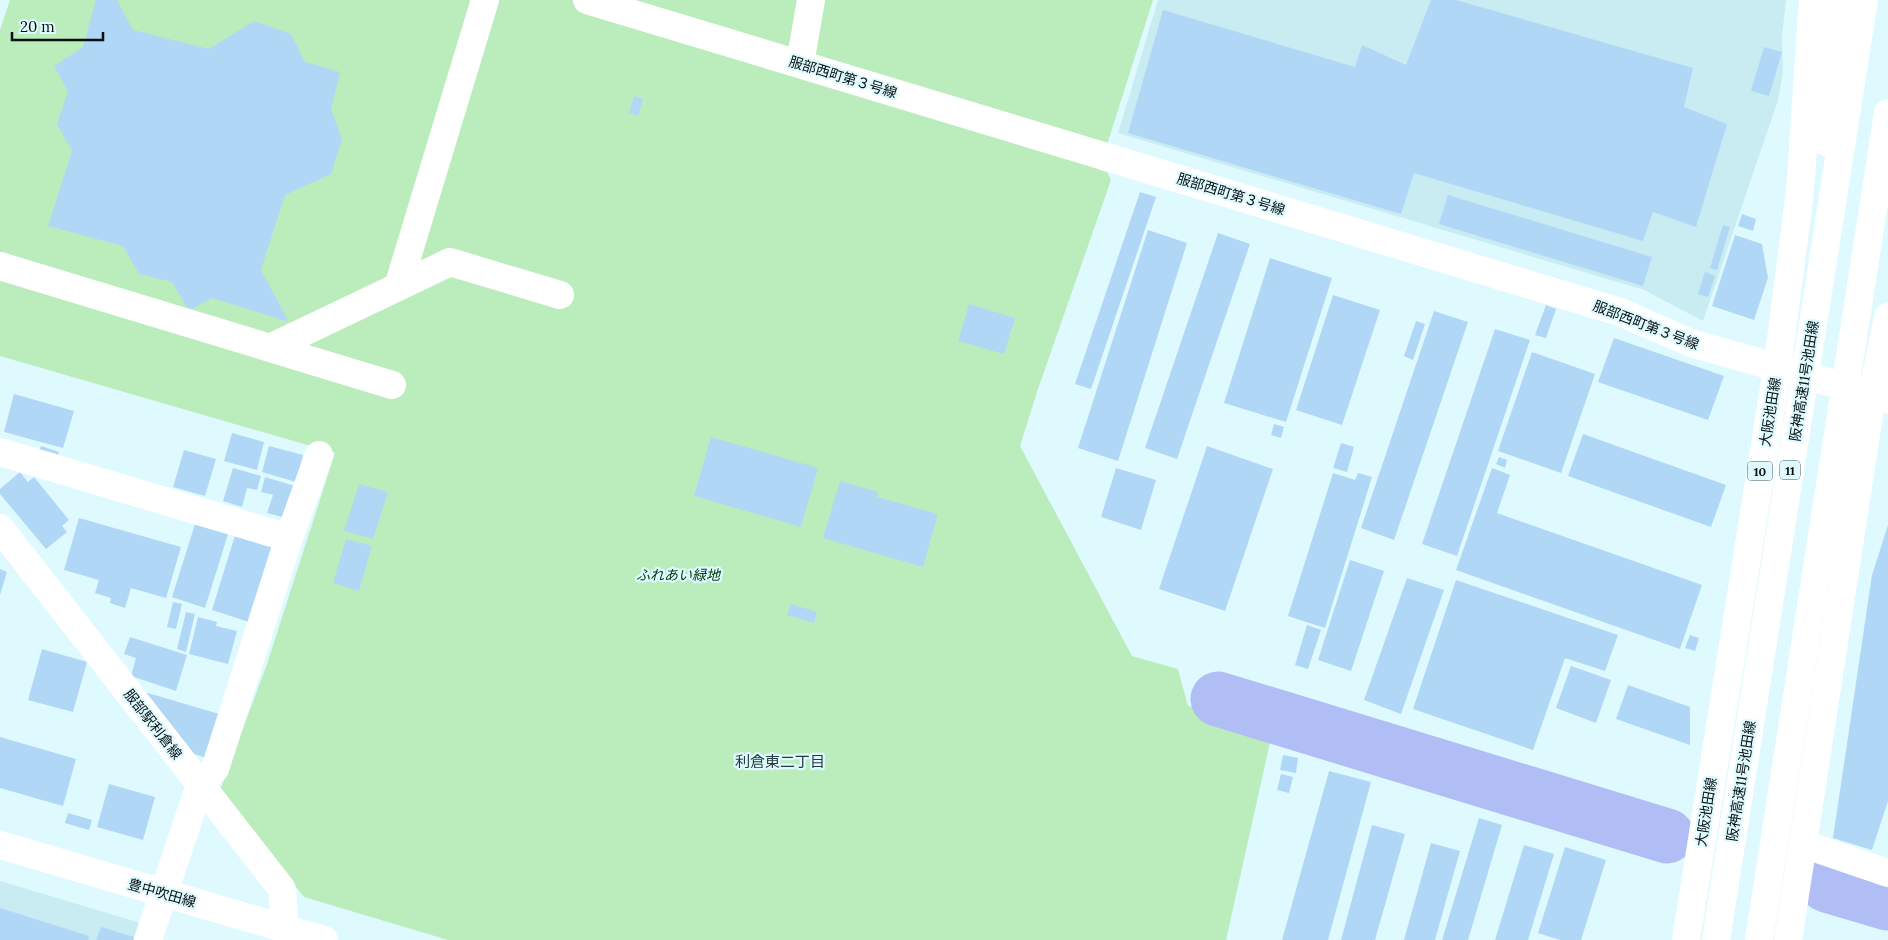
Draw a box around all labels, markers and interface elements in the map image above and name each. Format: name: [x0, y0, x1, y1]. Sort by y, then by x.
scale bar: [12, 10, 104, 42]
text: 20 m: [20, 17, 55, 36]
street label: 服部西町第３号線: [787, 52, 899, 102]
street label: 服部西町第３号線: [1175, 169, 1287, 219]
street label: 服部西町第３号線: [1590, 297, 1702, 353]
street label: 阪神高速11号池田線: [1786, 319, 1822, 443]
street label: 大阪池田線: [1756, 376, 1784, 448]
road number: 11: [1780, 460, 1800, 480]
road number: 10: [1748, 462, 1772, 481]
park label: ふれあい緑地: [636, 566, 722, 584]
street label: 服部駅利倉線: [120, 685, 186, 763]
street label: 阪神高速11号池田線: [1723, 719, 1759, 843]
district label: 利倉東二丁目: [735, 752, 825, 771]
street label: 大阪池田線: [1692, 776, 1720, 848]
street label: 豊中吹田線: [126, 875, 198, 911]

